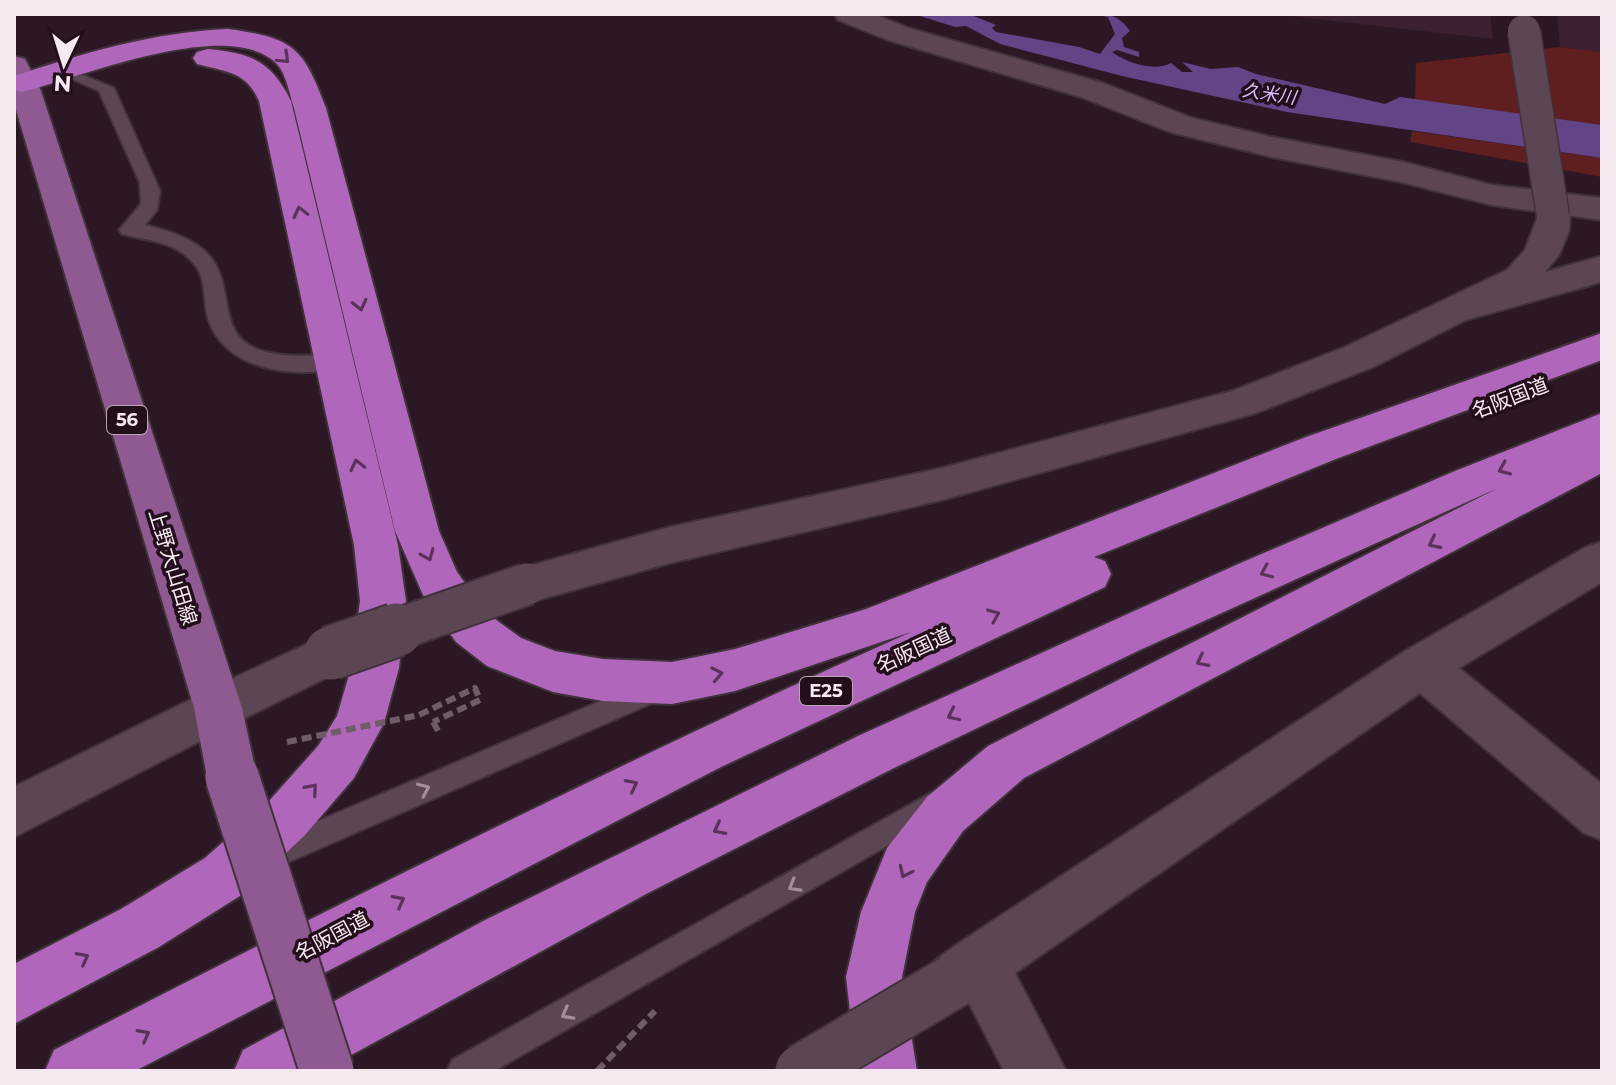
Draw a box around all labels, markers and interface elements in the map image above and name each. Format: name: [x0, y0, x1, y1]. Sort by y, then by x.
north arrow: [24, 24, 104, 104]
one-way arrow: [275, 49, 290, 64]
text: N: [53, 69, 72, 98]
water label: 久米川: [1241, 79, 1299, 109]
one-way arrow: [292, 205, 309, 219]
one-way arrow: [350, 297, 367, 311]
street label: 名阪国道: [1468, 372, 1552, 424]
road number: 56: [107, 406, 147, 434]
one-way arrow: [350, 459, 367, 472]
one-way arrow: [1498, 459, 1512, 475]
street label: 上野大山田線: [144, 506, 202, 628]
one-way arrow: [1427, 533, 1442, 548]
one-way arrow: [418, 547, 434, 562]
one-way arrow: [1260, 563, 1274, 579]
one-way arrow: [985, 608, 1000, 624]
street label: 名阪国道: [873, 622, 955, 678]
one-way arrow: [1196, 651, 1211, 667]
one-way arrow: [710, 666, 723, 683]
road number: E25: [800, 677, 852, 705]
one-way arrow: [946, 705, 961, 720]
one-way arrow: [623, 779, 638, 794]
one-way arrow: [416, 782, 430, 798]
one-way arrow: [303, 783, 317, 798]
one-way arrow: [713, 819, 728, 835]
one-way arrow: [899, 863, 915, 878]
one-way arrow: [788, 876, 802, 892]
one-way arrow: [391, 896, 406, 911]
street label: 名阪国道: [291, 907, 373, 965]
one-way arrow: [74, 953, 89, 968]
one-way arrow: [561, 1004, 575, 1019]
one-way arrow: [136, 1029, 150, 1044]

